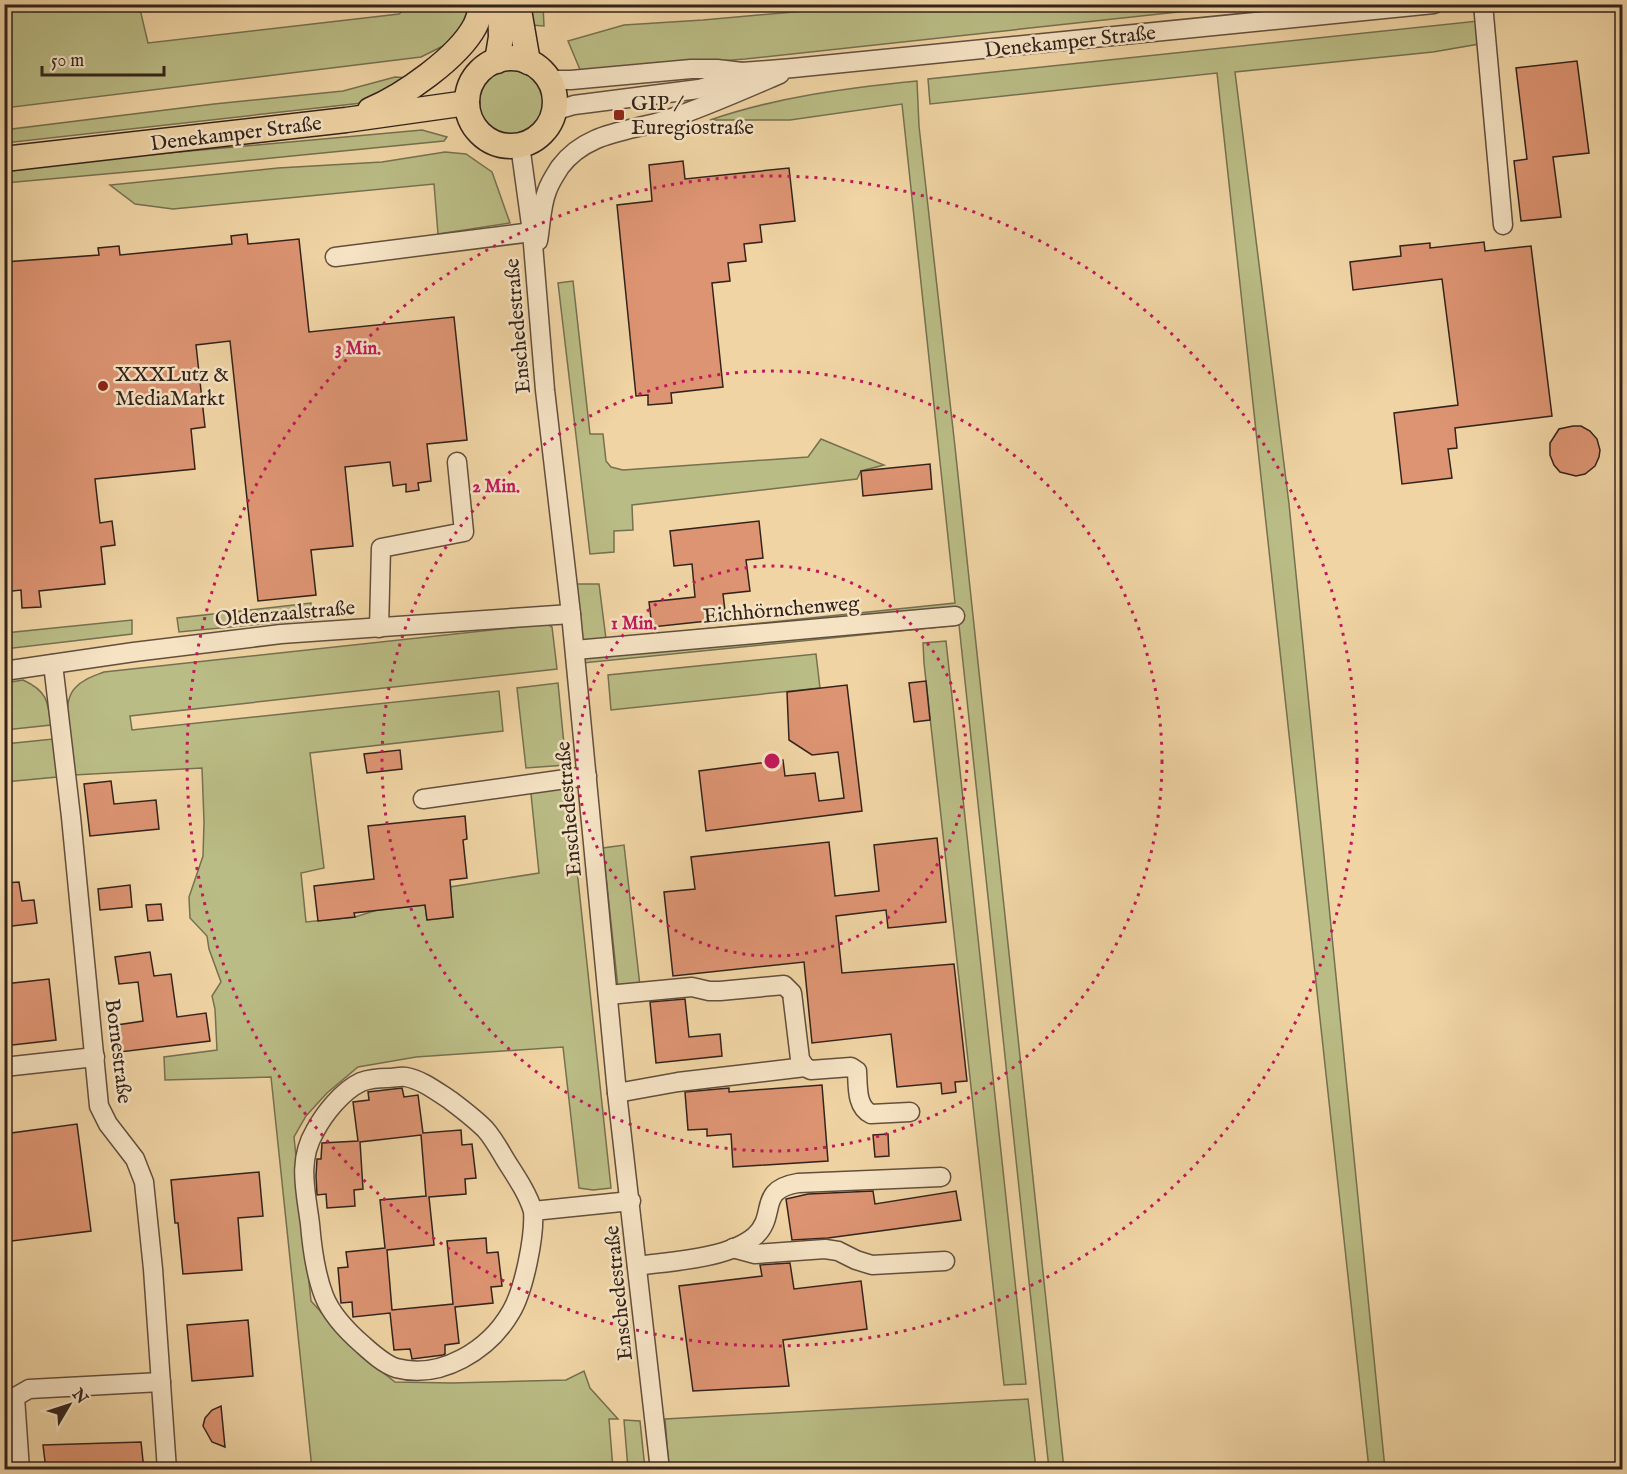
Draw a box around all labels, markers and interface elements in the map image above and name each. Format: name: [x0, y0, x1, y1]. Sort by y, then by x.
street label: Denekamper Straße: [983, 20, 1158, 65]
scale bar: [42, 39, 164, 77]
text: 50 m: [51, 50, 84, 73]
place label: GIP / Euregiostraße: [631, 91, 754, 142]
marker: GIP / Euregiostraße: [612, 108, 626, 122]
street label: Denekamper Straße: [149, 111, 324, 158]
street label: Enschedestraße: [499, 257, 538, 395]
text: 3 Min.: [335, 338, 381, 361]
place label: XXXLutz & MediaMarkt: [115, 362, 229, 413]
marker: XXXLutz & MediaMarkt: [96, 379, 110, 393]
text: 2 Min.: [472, 476, 520, 499]
street label: Eichhörnchenweg: [702, 590, 861, 631]
street label: Oldenzaalstraße: [214, 595, 357, 634]
text: 1 Min.: [611, 613, 657, 636]
street label: Enschedestraße: [550, 740, 589, 878]
centre of rings: [762, 751, 782, 771]
street label: Bornestraße: [98, 997, 137, 1106]
street label: Enschedestraße: [599, 1224, 640, 1362]
north arrow: [39, 1375, 99, 1435]
text: N: [66, 1384, 91, 1409]

